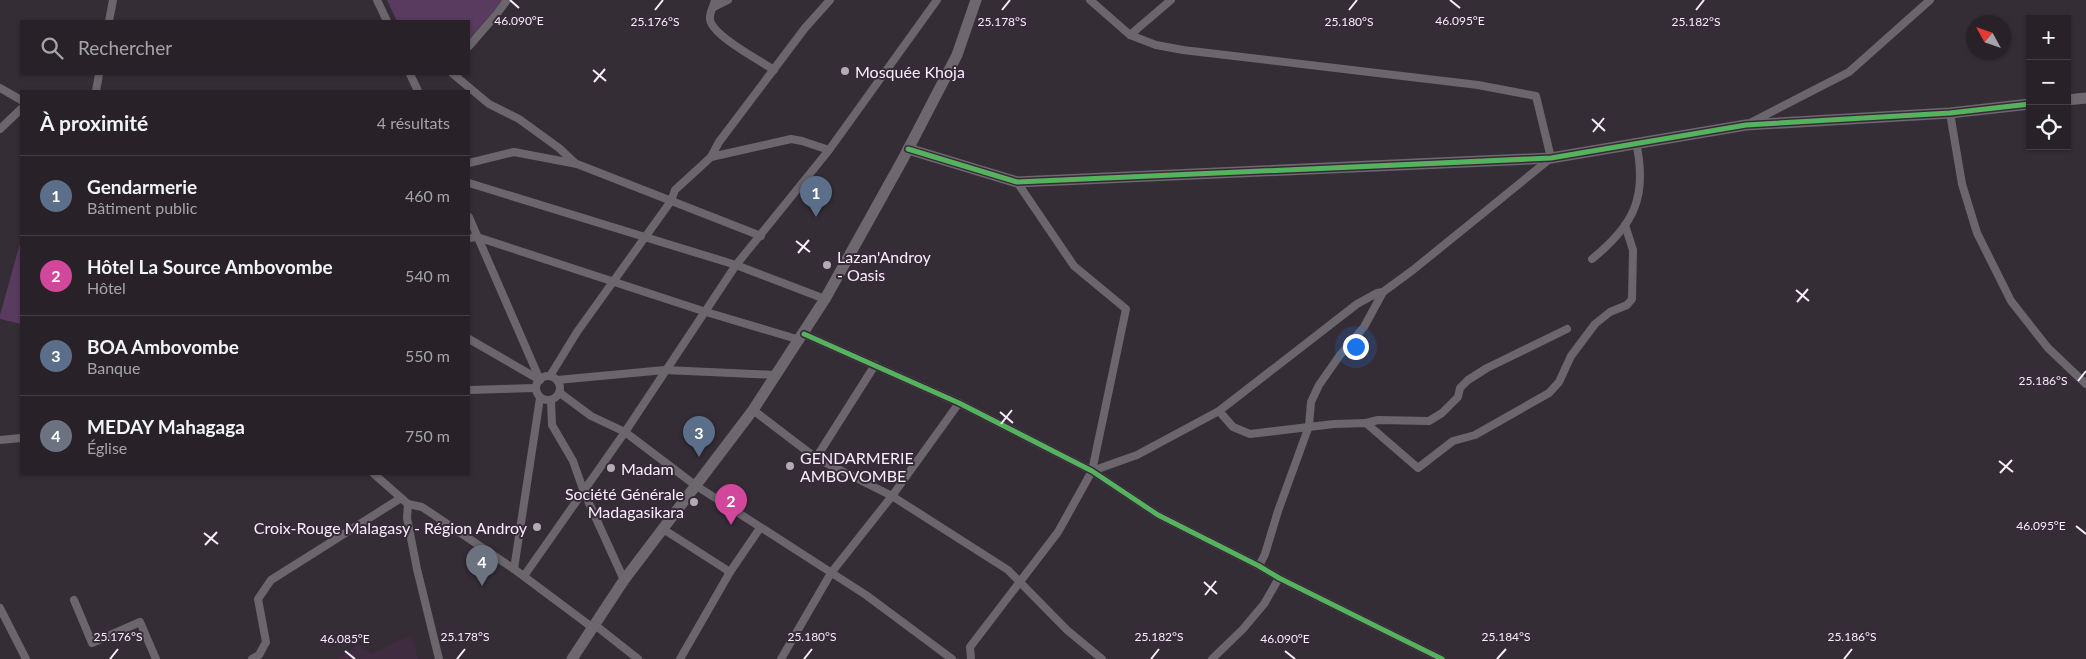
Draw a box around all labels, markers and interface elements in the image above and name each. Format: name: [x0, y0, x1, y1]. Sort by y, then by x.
text: 46.090°E: [494, 13, 544, 28]
text: 46.095°E: [1435, 13, 1485, 28]
text: 25.176°S: [630, 14, 680, 29]
text: 25.178°S: [977, 14, 1027, 29]
text: 25.180°S: [1324, 14, 1374, 29]
text: 25.182°S: [1671, 14, 1721, 29]
north arrow: [1966, 15, 2011, 60]
map controls: [2026, 15, 2071, 150]
button: +: [2026, 15, 2071, 60]
search box: [20, 20, 470, 75]
icon: search: [38, 34, 66, 62]
text: Rechercher: [78, 36, 172, 59]
button: −: [2026, 60, 2071, 105]
place label: Mosquée Khoja: [855, 62, 965, 81]
marker: Mosquée Khoja: [839, 65, 851, 77]
button: locate: [2026, 105, 2071, 150]
text: À proximité: [40, 110, 148, 135]
text: 4 résultats: [377, 113, 450, 132]
text: Gendarmerie: [87, 175, 197, 198]
pin: 1: [800, 176, 832, 217]
text: 1: [51, 186, 61, 205]
text: 460 m: [405, 186, 450, 205]
text: Bâtiment public: [87, 198, 197, 217]
place label: Lazan'Androy - Oasis: [837, 247, 931, 284]
text: Hôtel La Source Ambovombe: [87, 255, 333, 278]
marker: Lazan'Androy - Oasis: [821, 259, 833, 271]
text: 2: [51, 266, 61, 285]
text: 540 m: [405, 266, 450, 285]
text: Hôtel: [87, 278, 126, 297]
your location: [1343, 334, 1369, 360]
text: BOA Ambovombe: [87, 335, 239, 358]
text: 3: [51, 346, 61, 365]
text: 550 m: [405, 346, 450, 365]
text: Banque: [87, 358, 140, 377]
text: 25.186°S: [2018, 373, 2068, 388]
text: MEDAY Mahagaga: [87, 415, 245, 438]
pin: 3: [683, 416, 715, 457]
text: 4: [51, 426, 61, 445]
text: 750 m: [405, 426, 450, 445]
text: Église: [87, 438, 127, 457]
place label: GENDARMERIE AMBOVOMBE: [800, 448, 914, 485]
place label: Madam: [621, 459, 674, 478]
marker: GENDARMERIE AMBOVOMBE: [784, 460, 796, 472]
marker: Madam: [605, 462, 617, 474]
place label: Société Générale Madagasikara: [565, 484, 684, 521]
pin: 2: [715, 484, 747, 525]
marker: Société Générale Madagasikara: [688, 496, 700, 508]
place label: Croix-Rouge Malagasy - Région Androy: [254, 518, 528, 537]
text: 46.095°E: [2016, 518, 2066, 533]
marker: Croix-Rouge Malagasy - Région Androy: [531, 521, 543, 533]
pin: 4: [466, 545, 498, 586]
text: 25.176°S: [93, 629, 143, 644]
text: 25.178°S: [440, 629, 490, 644]
text: 25.180°S: [787, 629, 837, 644]
text: 25.182°S: [1134, 629, 1184, 644]
text: 25.184°S: [1481, 629, 1531, 644]
text: 25.186°S: [1827, 629, 1877, 644]
text: 46.085°E: [320, 631, 370, 646]
text: 46.090°E: [1260, 631, 1310, 646]

